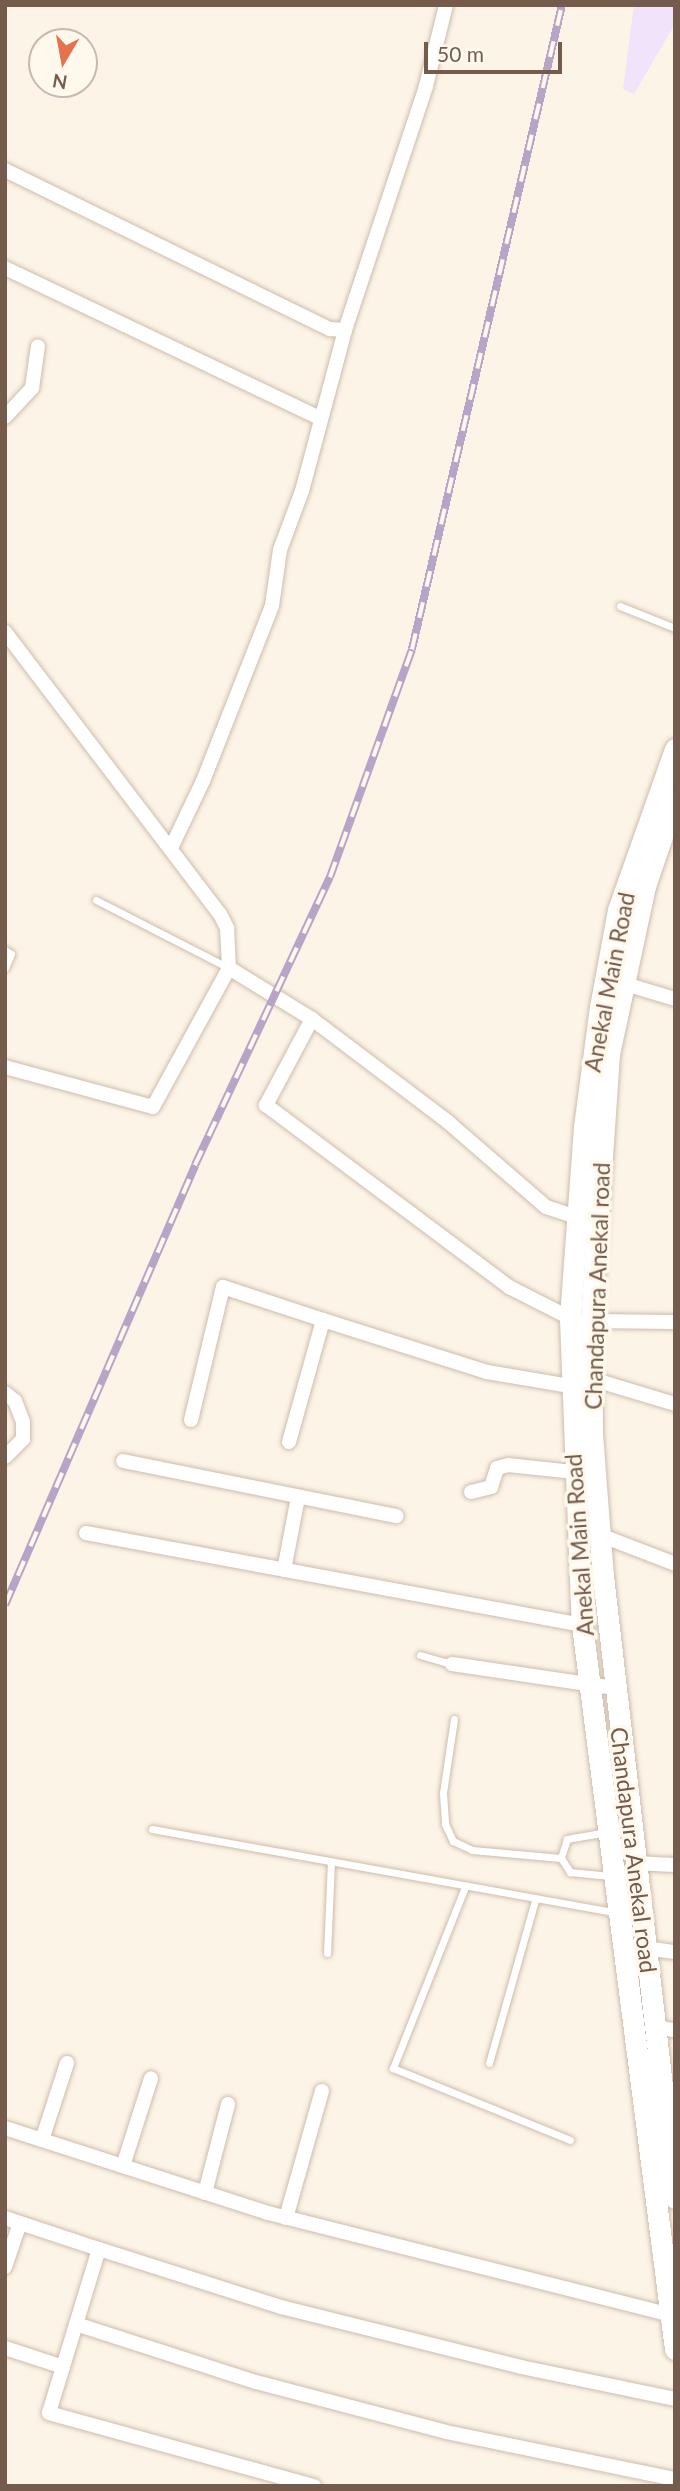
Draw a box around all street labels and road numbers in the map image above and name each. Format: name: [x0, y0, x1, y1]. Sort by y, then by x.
street label: Anekal Main Road: [578, 890, 640, 1074]
street label: Chandapura Anekal road: [579, 1162, 615, 1410]
street label: Anekal Main Road: [559, 1453, 599, 1637]
street label: Chandapura Anekal road: [605, 1725, 663, 1975]

